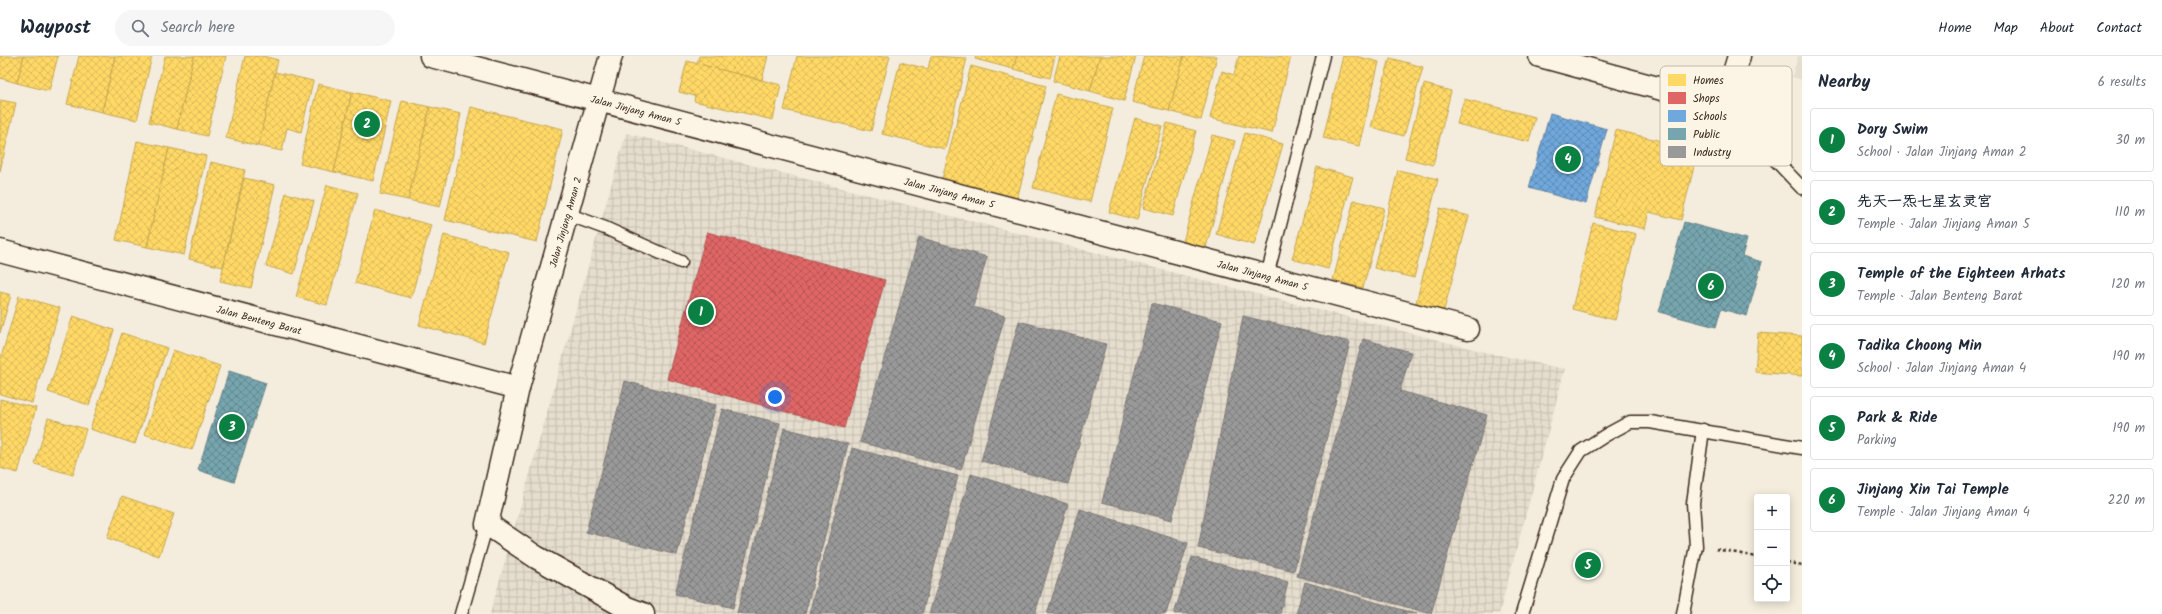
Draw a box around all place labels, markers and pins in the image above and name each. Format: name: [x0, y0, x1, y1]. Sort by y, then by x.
pin: 2: [354, 109, 380, 139]
pin: 4: [1555, 144, 1581, 174]
pin: 6: [1698, 271, 1724, 301]
pin: 1: [688, 297, 714, 327]
pin: 3: [219, 412, 245, 442]
pin: 5: [1575, 550, 1601, 580]

